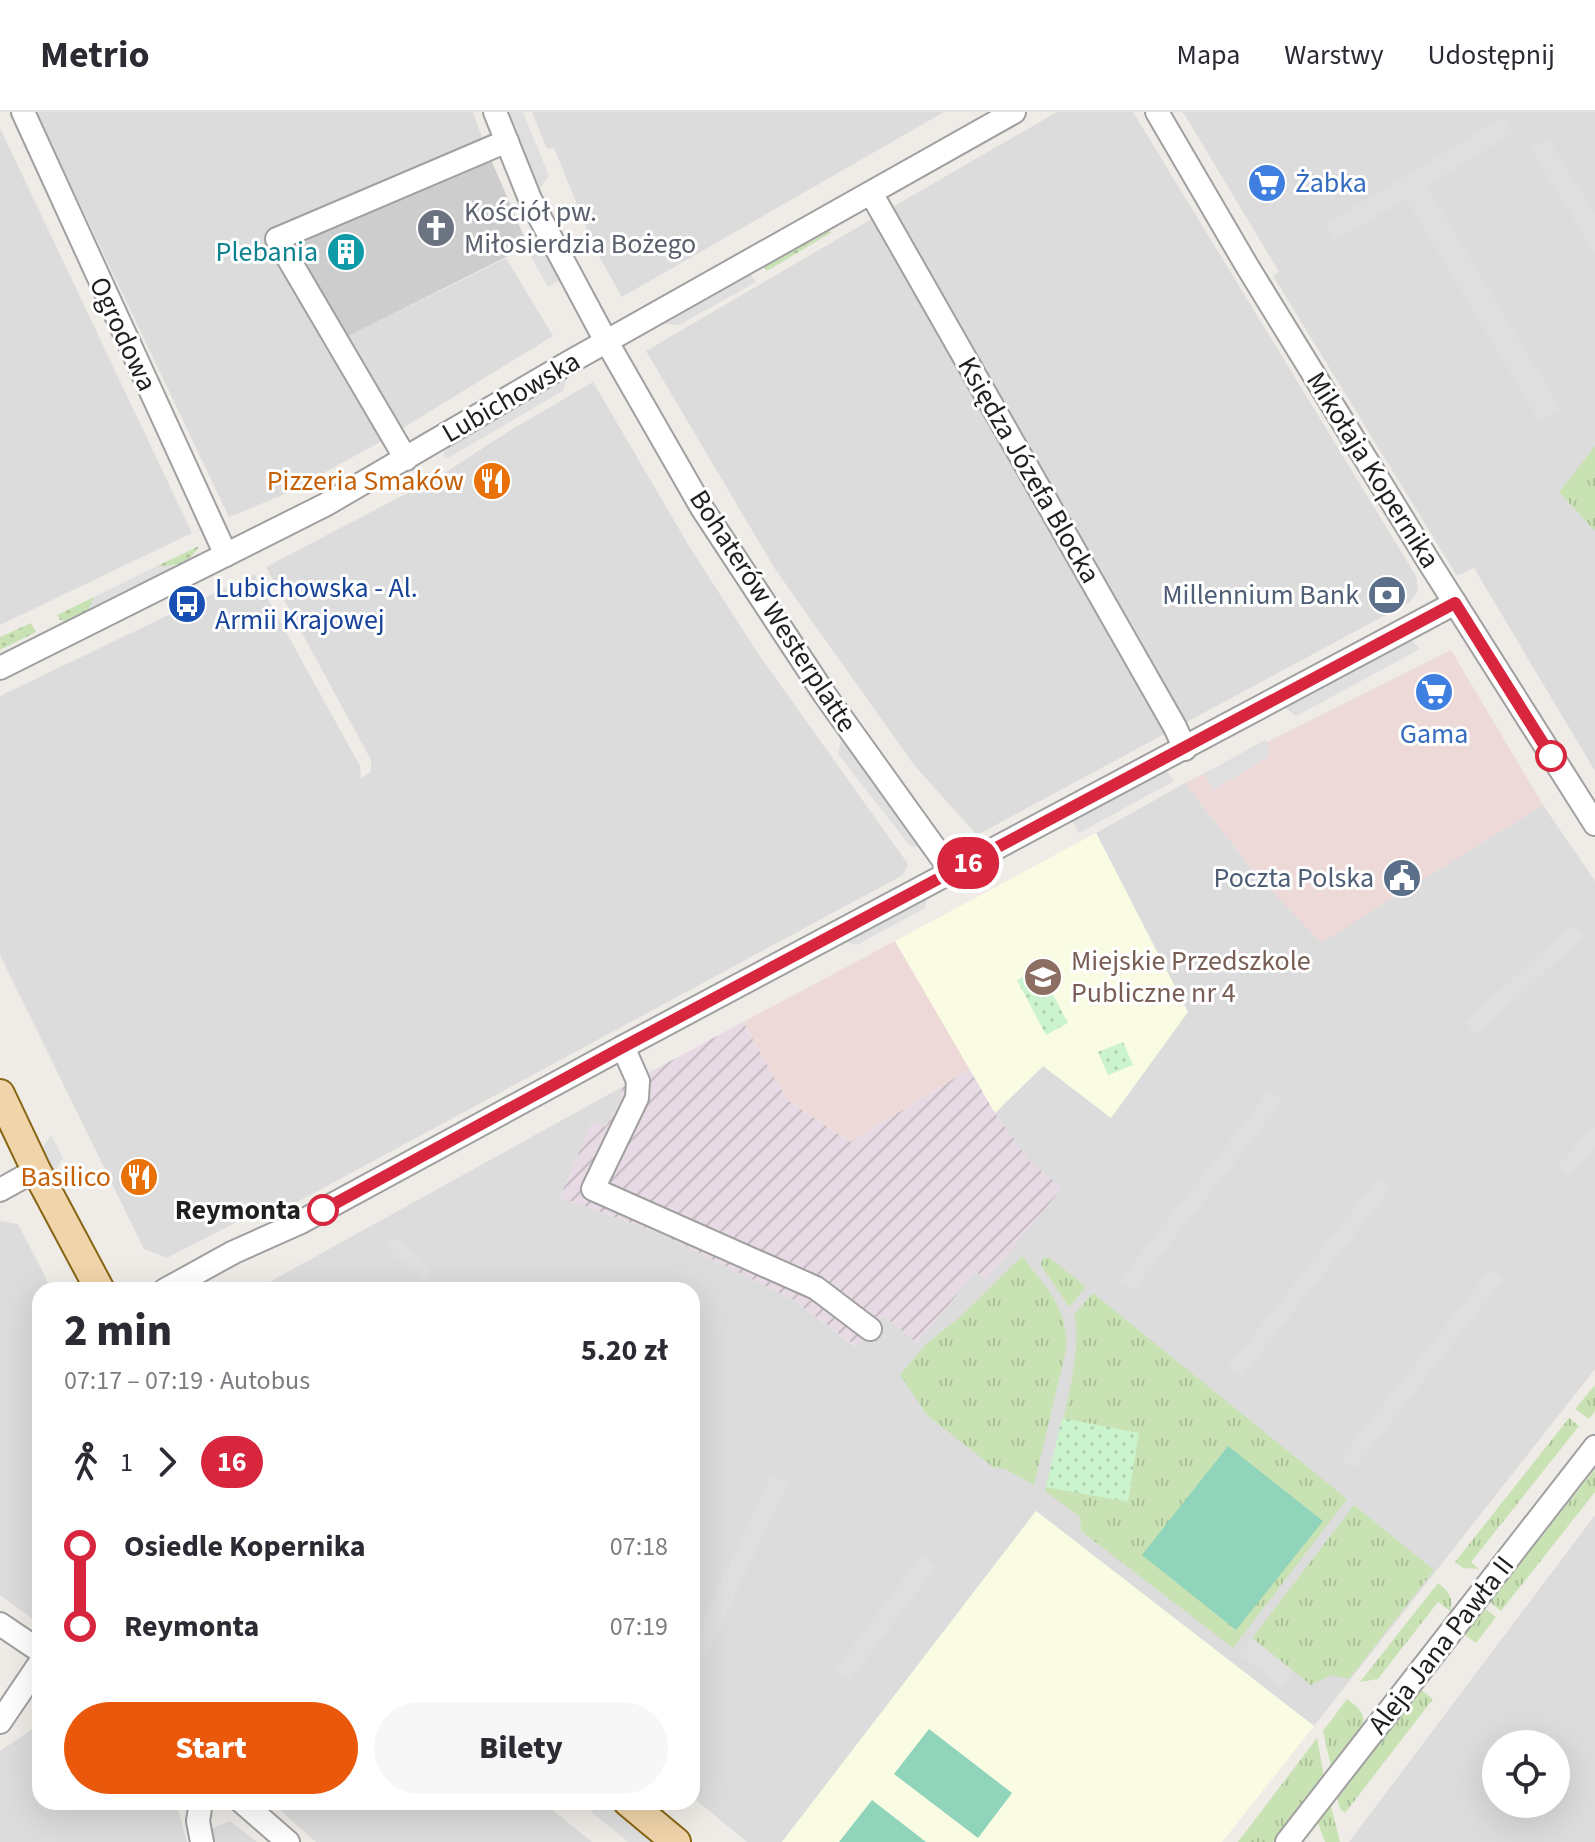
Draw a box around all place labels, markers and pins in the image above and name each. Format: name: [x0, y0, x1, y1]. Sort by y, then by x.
supermarket icon: Żabka: [1246, 162, 1288, 204]
place label: Żabka: [1295, 163, 1367, 203]
place label: Kościół pw. Miłosierdzia Bożego: [464, 192, 696, 264]
church icon: Kościół pw. Miłosierdzia Bożego: [415, 207, 457, 249]
building icon: Plebania: [325, 231, 367, 273]
place label: Plebania: [216, 232, 318, 272]
restaurant icon: Pizzeria Smaków: [471, 460, 513, 502]
place label: Pizzeria Smaków: [267, 461, 464, 501]
place label: Lubichowska - Al. Armii Krajowej: [215, 568, 418, 640]
bank icon: Millennium Bank: [1366, 574, 1408, 616]
place label: Millennium Bank: [1162, 575, 1359, 615]
bus stop icon: Lubichowska - Al. Armii Krajowej: [166, 583, 208, 625]
supermarket icon: Gama: [1413, 671, 1455, 713]
place label: Gama: [1400, 714, 1468, 754]
unlabelled marker: [1536, 741, 1566, 771]
public building icon: Poczta Polska: [1381, 857, 1423, 899]
place label: Poczta Polska: [1213, 858, 1374, 898]
place label: Miejskie Przedszkole Publiczne nr 4: [1071, 941, 1311, 1013]
school or university icon: Miejskie Przedszkole Publiczne nr 4: [1022, 956, 1064, 998]
restaurant icon: Basilico: [118, 1156, 160, 1198]
place label: Basilico: [20, 1157, 111, 1197]
place label: Reymonta: [175, 1190, 301, 1230]
marker: Reymonta: [308, 1195, 338, 1225]

